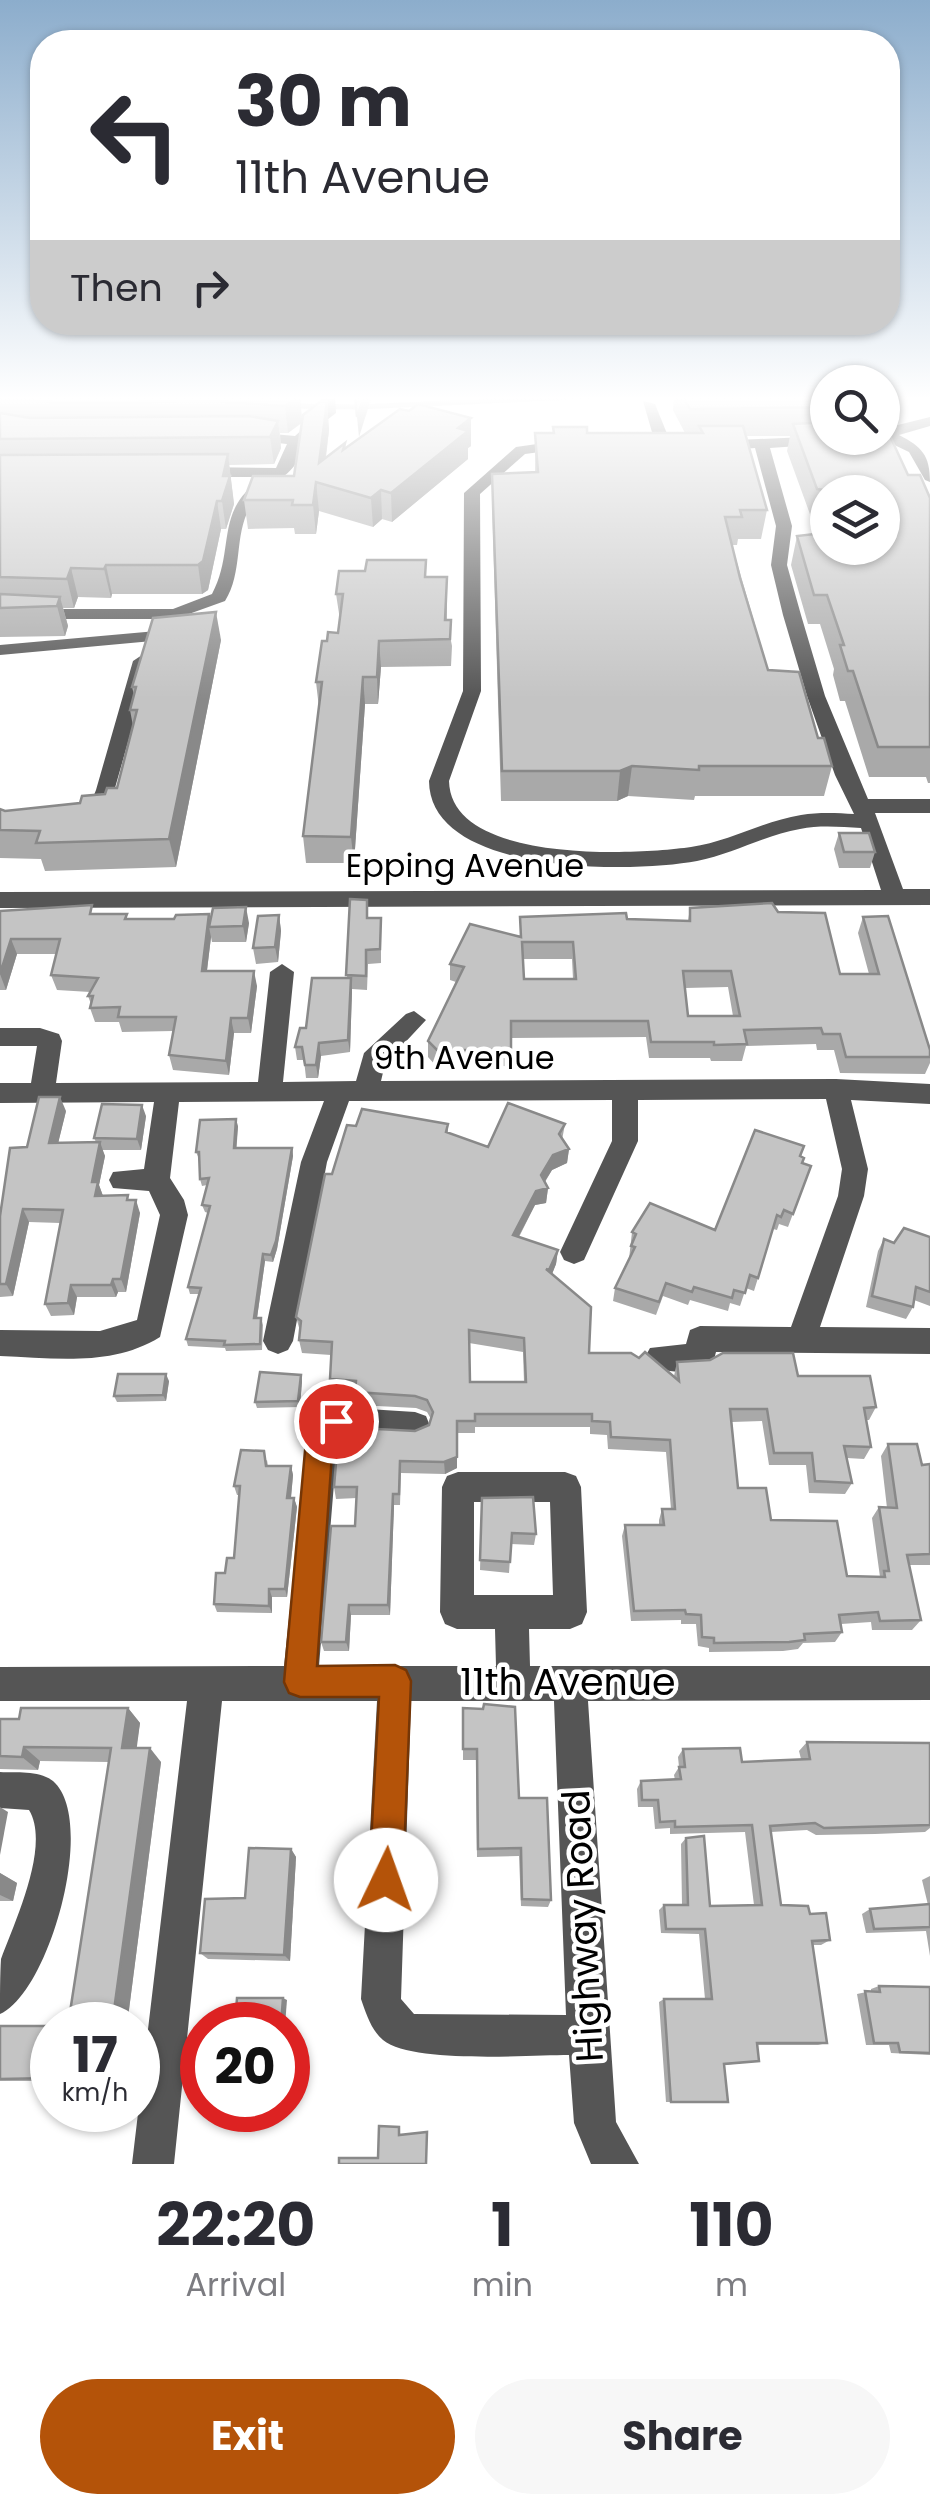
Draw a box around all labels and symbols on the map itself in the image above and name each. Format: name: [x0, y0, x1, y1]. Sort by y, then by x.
street label: Epping Avenue: [346, 843, 584, 888]
street label: 9th Avenue: [374, 1035, 555, 1080]
pin: [294, 1379, 379, 1464]
street label: 11th Avenue: [460, 1655, 676, 1708]
street label: Highway Road: [549, 1788, 616, 2064]
position arrow: [334, 1828, 438, 1932]
speed limit sign: 20: [180, 2002, 310, 2132]

